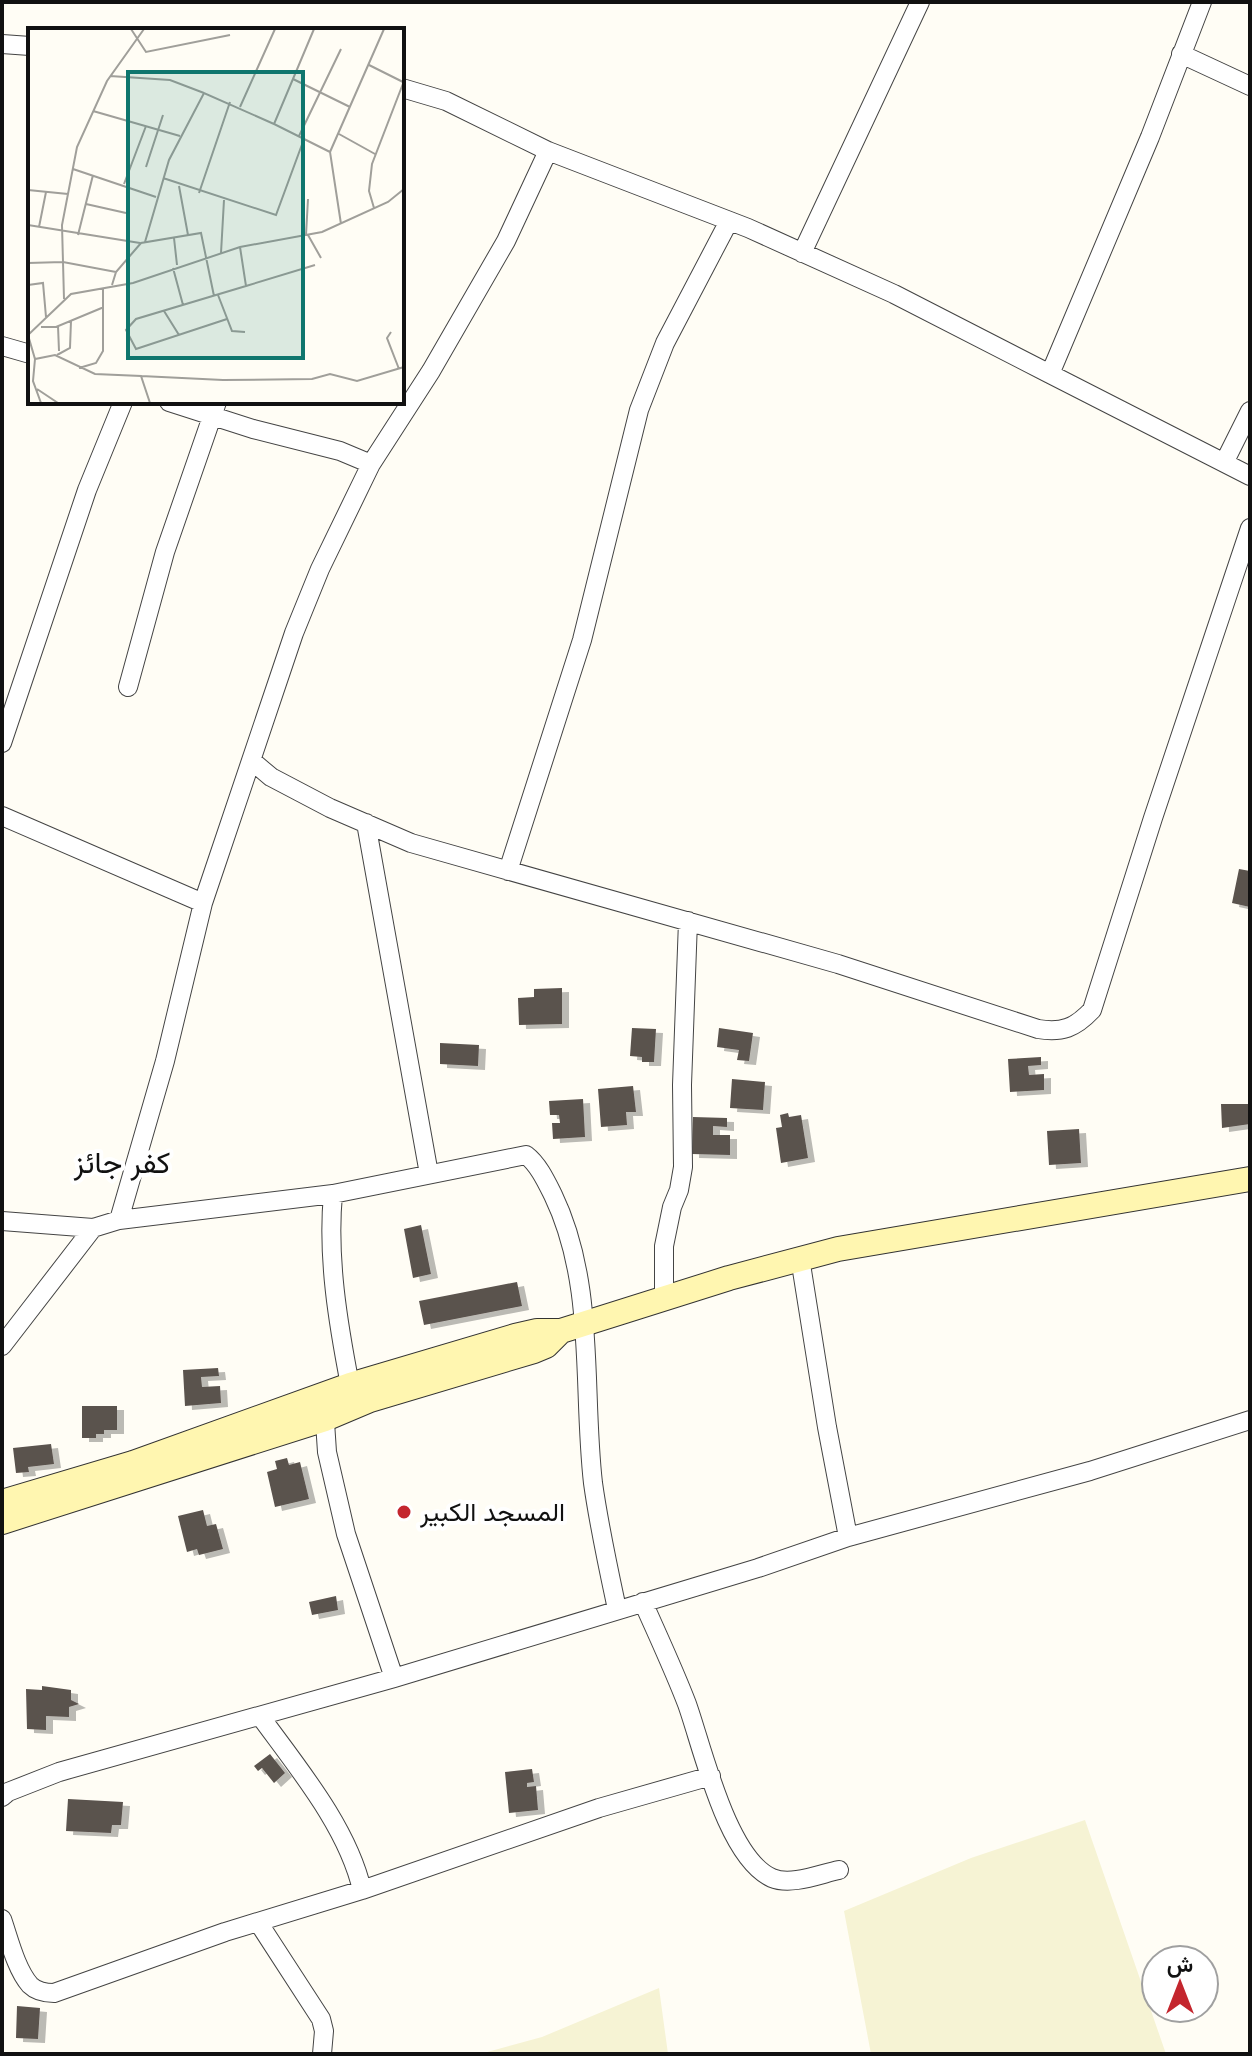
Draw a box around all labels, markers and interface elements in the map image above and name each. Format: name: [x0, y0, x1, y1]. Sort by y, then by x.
inset map: [28, 28, 404, 404]
district label: كفر جائز: [73, 1142, 170, 1189]
place label: المسجد الكبير: [419, 1494, 565, 1535]
marker: المسجد الكبير: [395, 1503, 413, 1521]
north arrow: [1140, 1944, 1220, 2024]
text: ش: [1167, 1949, 1193, 1984]

